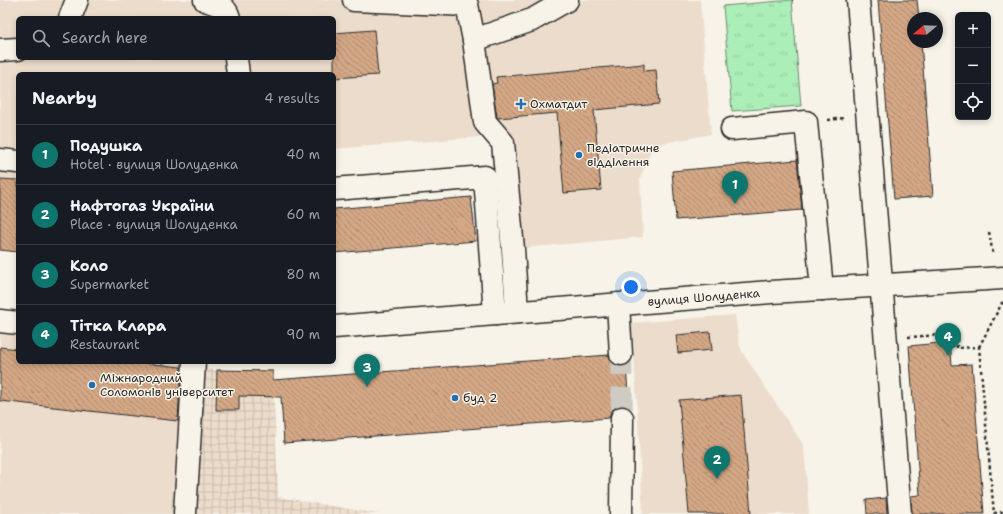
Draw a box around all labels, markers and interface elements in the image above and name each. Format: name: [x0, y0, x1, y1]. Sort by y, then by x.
north arrow: [907, 12, 943, 48]
map controls: [955, 12, 991, 120]
button: +: [955, 12, 991, 48]
search box: [16, 16, 336, 60]
icon: search: [30, 27, 52, 49]
text: Search here: [62, 28, 148, 48]
button: −: [955, 48, 991, 84]
button: locate: [955, 84, 991, 120]
text: Nearby: [32, 87, 97, 109]
text: 4 results: [264, 90, 320, 107]
place label: Охматдит: [530, 96, 588, 112]
marker: Охматдит: [515, 98, 527, 110]
text: Подушка: [70, 136, 142, 156]
place label: Педіатричне відділення: [587, 140, 660, 170]
text: 1: [42, 146, 48, 163]
text: 40 m: [286, 146, 320, 163]
marker: Педіатричне відділення: [574, 150, 584, 160]
text: Hotel · вулиця Шолуденка: [70, 156, 238, 173]
pin: 1: [722, 171, 748, 204]
text: Нафтогаз України: [70, 196, 214, 216]
text: 2: [40, 206, 50, 223]
text: 60 m: [287, 206, 320, 223]
text: Place · вулиця Шолуденка: [70, 216, 238, 233]
text: Коло: [70, 256, 108, 276]
text: 3: [40, 266, 50, 283]
text: 80 m: [286, 266, 320, 283]
text: Supermarket: [70, 276, 149, 293]
your location: [621, 277, 641, 297]
street label: вулиця Шолуденка: [647, 285, 761, 310]
text: Тітка Клара: [70, 316, 166, 336]
pin: 4: [935, 323, 961, 356]
text: 4: [40, 326, 50, 343]
text: 90 m: [286, 326, 320, 343]
text: Restaurant: [70, 336, 140, 353]
pin: 3: [354, 354, 380, 387]
place label: Міжнародний Соломонів університет: [100, 370, 235, 400]
marker: Міжнародний Соломонів університет: [87, 380, 97, 390]
place label: буд 2: [463, 390, 497, 406]
marker: буд 2: [450, 393, 460, 403]
pin: 2: [704, 446, 730, 479]

